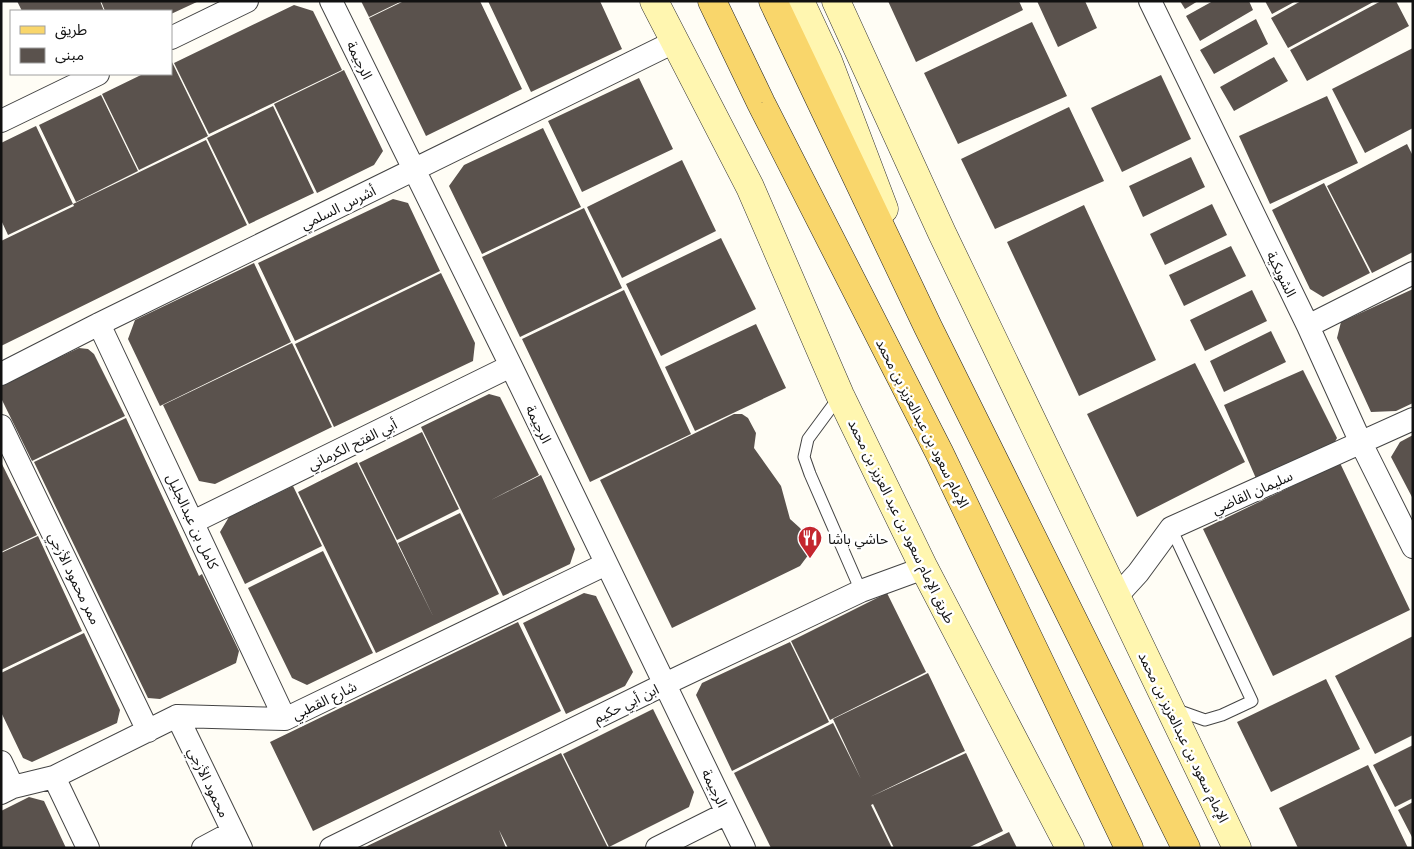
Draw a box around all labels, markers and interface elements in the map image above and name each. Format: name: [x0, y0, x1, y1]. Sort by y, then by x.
legend: [10, 10, 172, 75]
text: طريق: [55, 19, 87, 40]
street label: الرجيمة: [343, 38, 377, 82]
text: مبنى: [55, 44, 84, 64]
street label: أشرس السلمي: [297, 180, 380, 235]
street label: الشويكية: [1263, 248, 1301, 300]
street label: الإمام سعود بن عبدالعزيز بن محمد: [870, 335, 974, 512]
street label: الرجيمة: [522, 402, 556, 446]
street label: أبي الفتح الكرماني: [304, 414, 401, 476]
street label: طريق الإمام سعود بن عبد العزيز بن محمد: [842, 416, 960, 627]
street label: سليمان القاضي: [1209, 466, 1296, 520]
street label: كامل بن عبدالجليل: [163, 470, 224, 572]
restaurant icon: حاشي باشا: [797, 525, 823, 559]
street label: ممر محمود الأزجي: [42, 529, 106, 628]
place label: حاشي باشا: [828, 529, 888, 550]
street label: الإمام سعود بن عبدالعزيز بن محمد: [1133, 649, 1234, 826]
street label: شارع القطبي: [288, 676, 361, 726]
street label: ابن أبي حكيم: [590, 679, 663, 729]
street label: محمود الأزجي: [182, 744, 234, 821]
street label: الرجيمة: [698, 766, 732, 810]

